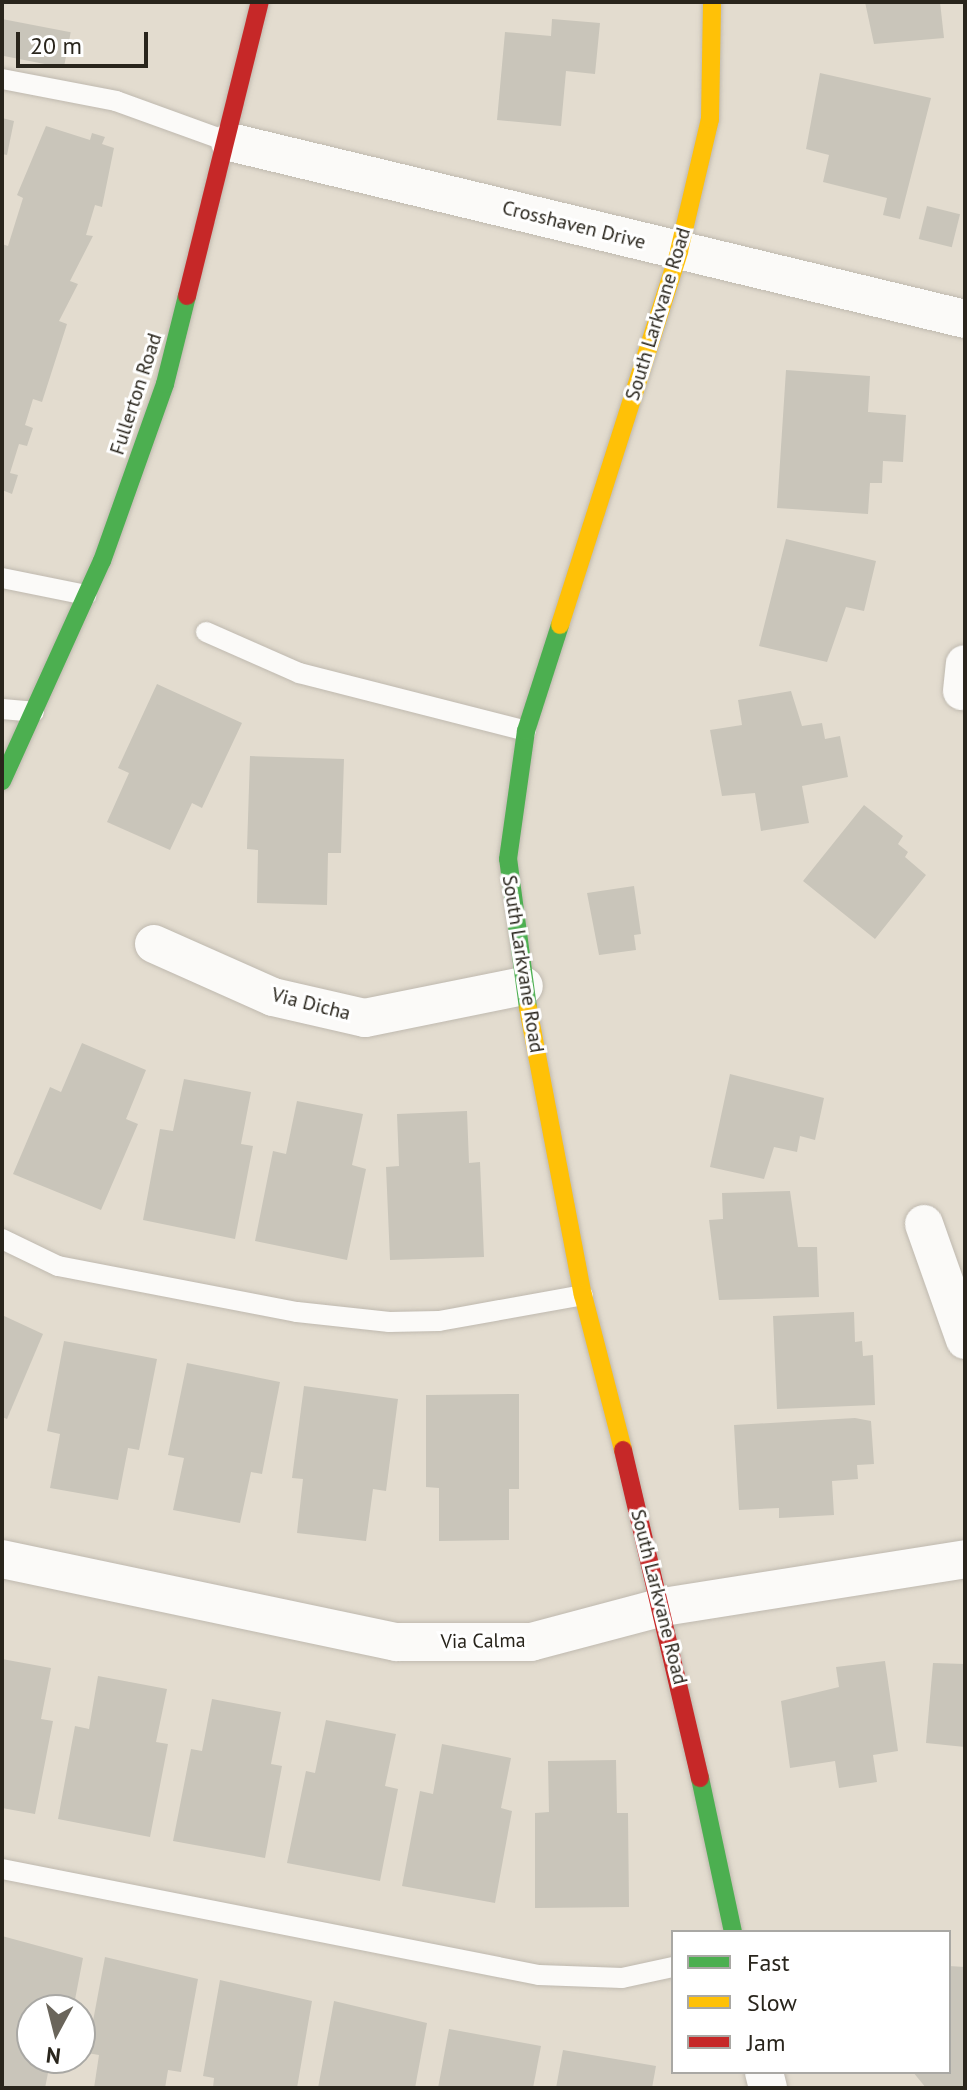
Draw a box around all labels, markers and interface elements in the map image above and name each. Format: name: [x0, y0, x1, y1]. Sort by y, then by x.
scale bar: [20, 16, 152, 66]
text: 20 m: [30, 30, 82, 61]
street label: Crosshaven Drive: [500, 196, 648, 254]
street label: South Larkvane Road: [620, 225, 696, 403]
street label: Fullerton Road: [105, 330, 167, 458]
street label: South Larkvane Road: [497, 873, 549, 1055]
street label: Via Dicha: [269, 983, 353, 1025]
street label: South Larkvane Road: [626, 1507, 692, 1687]
street label: Via Calma: [440, 1628, 526, 1654]
legend: [671, 1930, 951, 2074]
text: Fast: [747, 1947, 790, 1978]
text: Slow: [747, 1987, 797, 2018]
north arrow: [16, 1994, 96, 2074]
text: Jam: [747, 2027, 785, 2058]
text: N: [44, 2041, 62, 2071]

